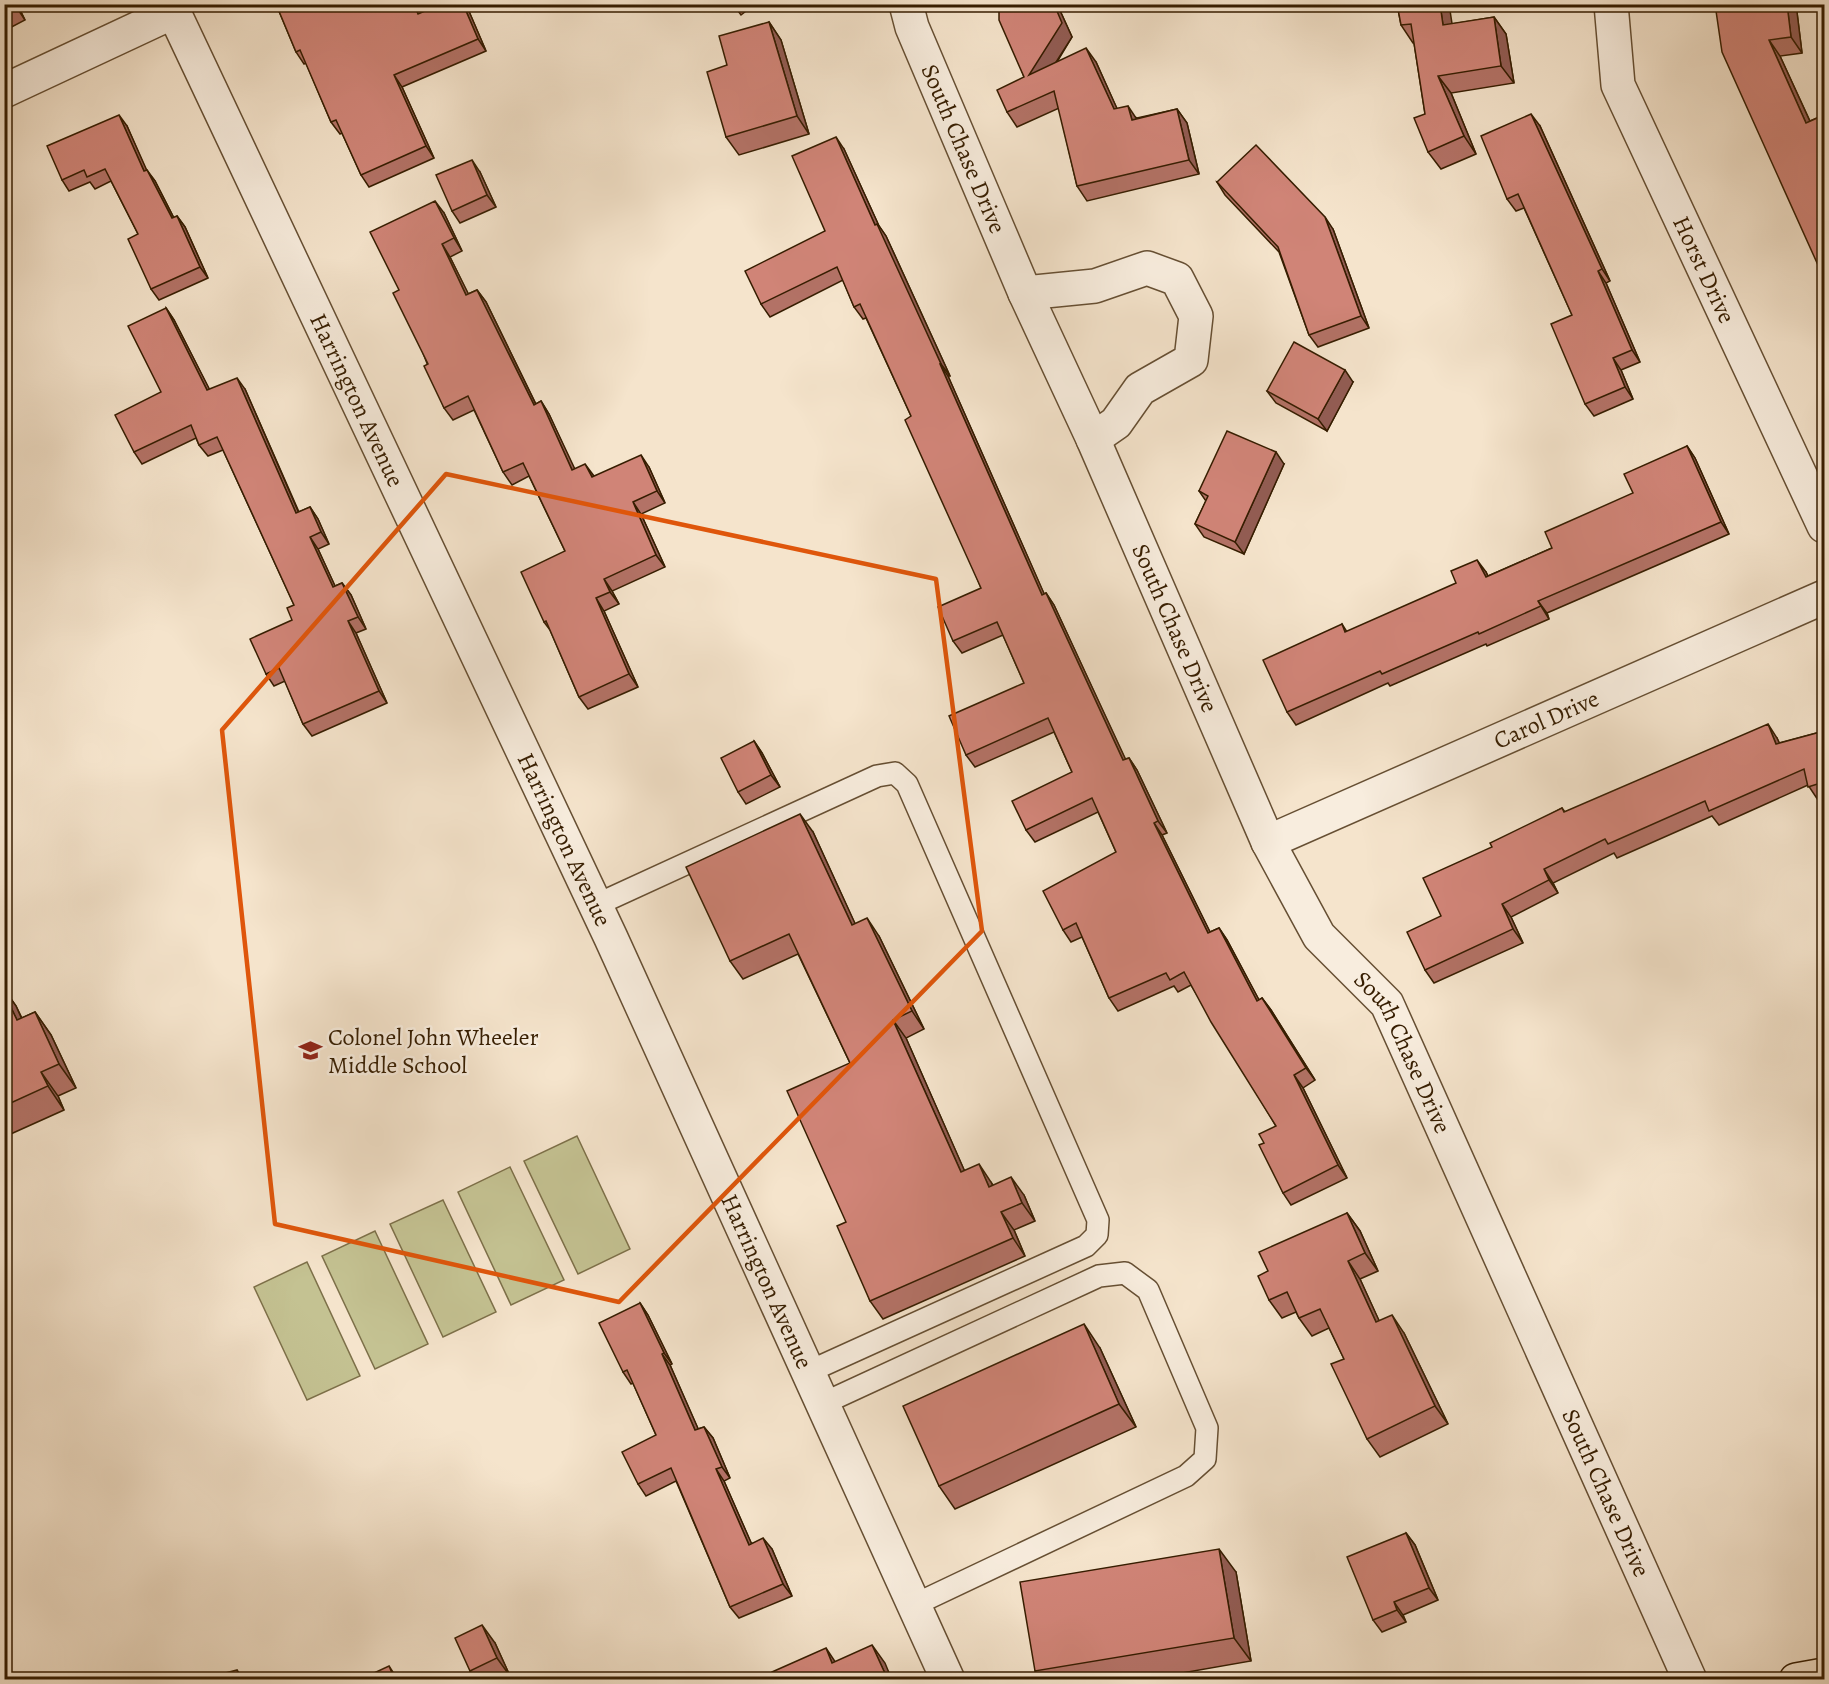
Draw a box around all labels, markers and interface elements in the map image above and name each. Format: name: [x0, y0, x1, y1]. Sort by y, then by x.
street label: South Chase Drive: [914, 59, 1014, 238]
street label: Horst Drive: [1665, 211, 1743, 328]
street label: Harrington Avenue: [302, 308, 412, 492]
street label: South Chase Drive: [1124, 539, 1226, 717]
street label: Carol Drive: [1489, 682, 1604, 757]
street label: Harrington Avenue: [510, 747, 619, 932]
street label: South Chase Drive: [1347, 964, 1459, 1138]
place label: Colonel John Wheeler Middle School: [328, 1021, 539, 1081]
school or university icon: Colonel John Wheeler Middle School: [297, 1038, 323, 1064]
street label: Harrington Avenue: [713, 1189, 820, 1374]
street label: South Chase Drive: [1555, 1404, 1658, 1582]

